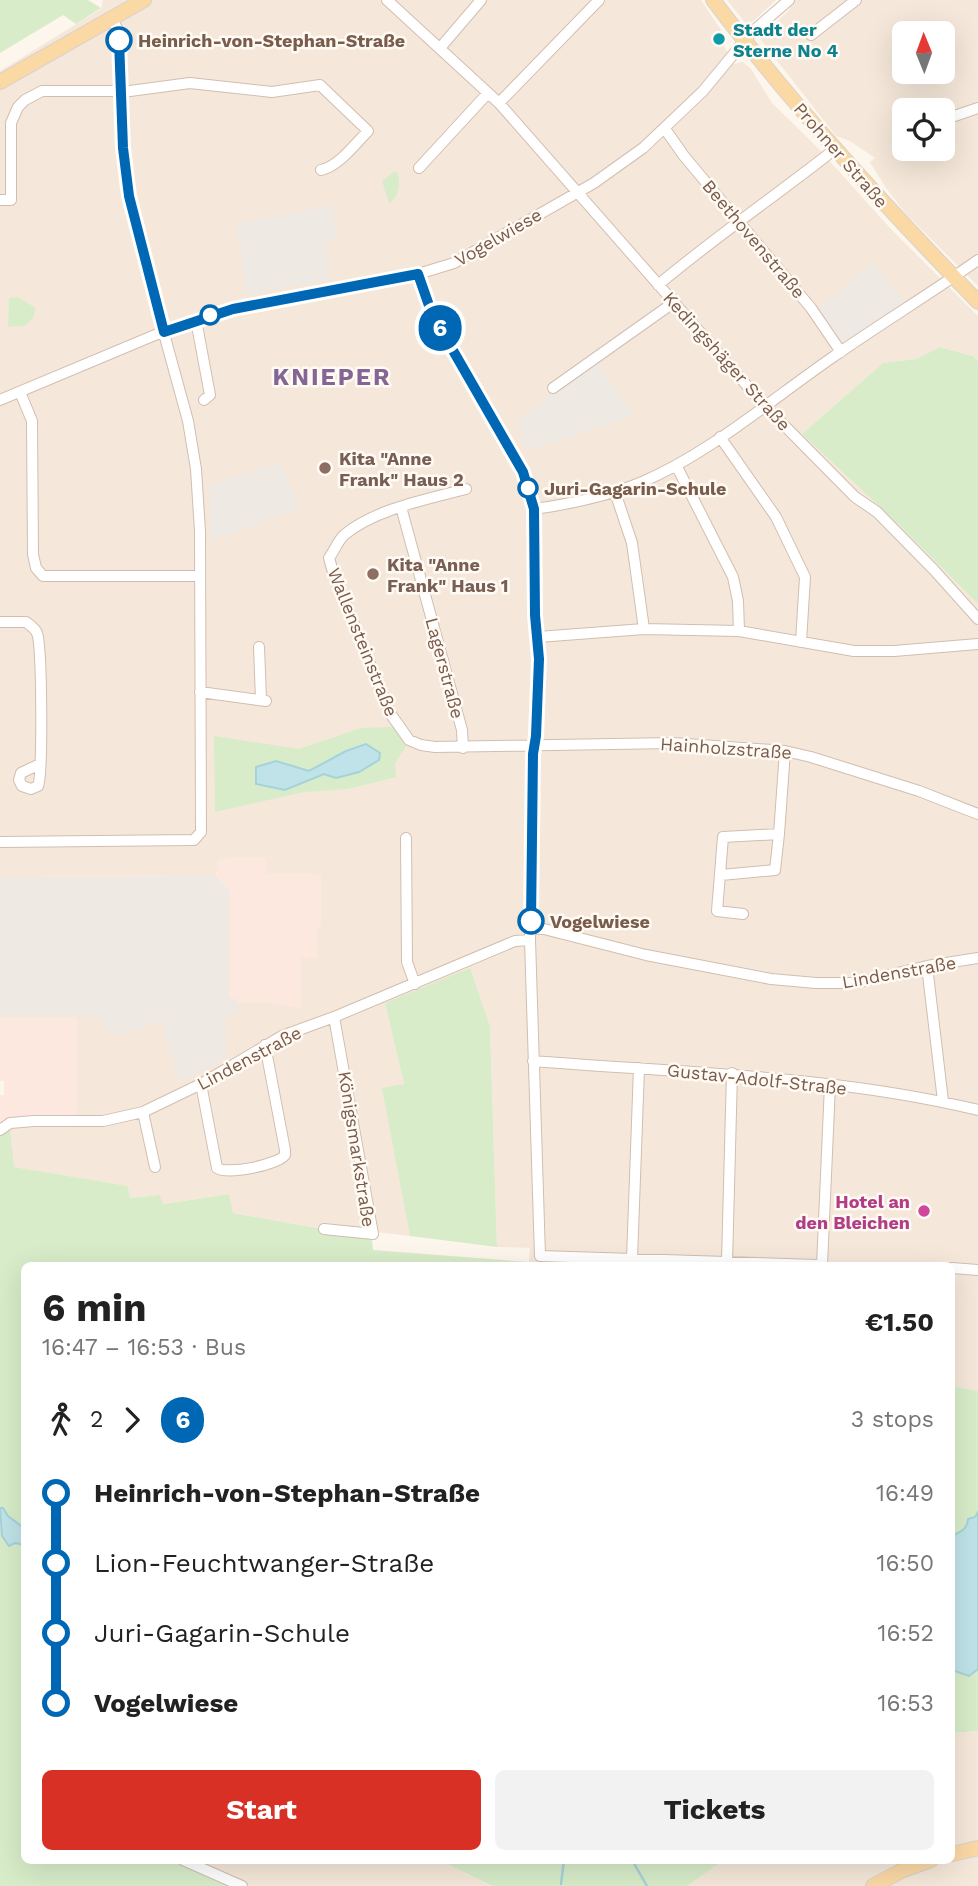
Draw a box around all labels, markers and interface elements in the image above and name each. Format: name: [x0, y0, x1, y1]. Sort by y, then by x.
place label: Stadt der Sterne No 4: [733, 19, 839, 61]
north arrow: [892, 21, 956, 84]
map controls: [892, 21, 955, 161]
marker: Heinrich-von-Stephan-Straße: [106, 27, 132, 53]
place label: Heinrich-von-Stephan-Straße: [138, 30, 405, 51]
marker: Stadt der Sterne No 4: [711, 31, 727, 47]
street label: Prohner Straße: [790, 98, 892, 212]
button: locate: [892, 98, 955, 161]
street label: Beethovenstraße: [698, 175, 810, 303]
street label: Vogelwiese: [451, 204, 545, 270]
street label: Kedingshäger Straße: [659, 287, 795, 435]
unlabelled marker: [200, 305, 220, 325]
line badge: 6: [417, 305, 463, 351]
text: 6: [433, 314, 447, 342]
district label: KNIEPER: [273, 363, 391, 391]
place label: Kita "Anne Frank" Haus 2: [339, 448, 464, 490]
marker: Kita "Anne Frank" Haus 2: [317, 460, 333, 476]
marker: Juri-Gagarin-Schule: [518, 478, 538, 498]
place label: Juri-Gagarin-Schule: [544, 478, 726, 499]
place label: Kita "Anne Frank" Haus 1: [387, 554, 509, 596]
street label: Wallensteinstraße: [324, 565, 402, 719]
marker: Kita "Anne Frank" Haus 1: [365, 566, 381, 582]
street label: Lagerstraße: [421, 615, 469, 721]
street label: Hainholzstraße: [659, 733, 793, 763]
marker: Vogelwiese: [518, 908, 544, 934]
place label: Vogelwiese: [550, 911, 650, 932]
street label: Lindenstraße: [840, 952, 958, 992]
street label: Lindenstraße: [193, 1022, 305, 1094]
street label: Gustav-Adolf-Straße: [666, 1059, 848, 1099]
street label: Königsmarkstraße: [334, 1070, 380, 1228]
place label: Hotel an den Bleichen: [795, 1191, 910, 1233]
marker: Hotel an den Bleichen: [916, 1203, 932, 1219]
text: 6 min: [42, 1286, 147, 1330]
text: €1.50: [865, 1307, 934, 1337]
text: 16:47 – 16:53 · Bus: [42, 1334, 246, 1361]
icon: walk: [42, 1401, 80, 1439]
icon: forward: [113, 1401, 151, 1439]
text: 2: [90, 1406, 103, 1433]
text: 6: [175, 1406, 190, 1434]
text: 3 stops: [851, 1406, 934, 1433]
text: Heinrich-von-Stephan-Straße: [94, 1478, 480, 1508]
text: 16:49: [876, 1480, 934, 1507]
text: Lion-Feuchtwanger-Straße: [94, 1548, 434, 1578]
text: 16:50: [877, 1550, 934, 1577]
text: Juri-Gagarin-Schule: [94, 1618, 350, 1648]
text: 16:52: [877, 1620, 934, 1647]
text: Vogelwiese: [94, 1688, 238, 1718]
text: 16:53: [877, 1690, 934, 1717]
button: Start: [42, 1770, 481, 1850]
button: Tickets: [495, 1770, 934, 1850]

